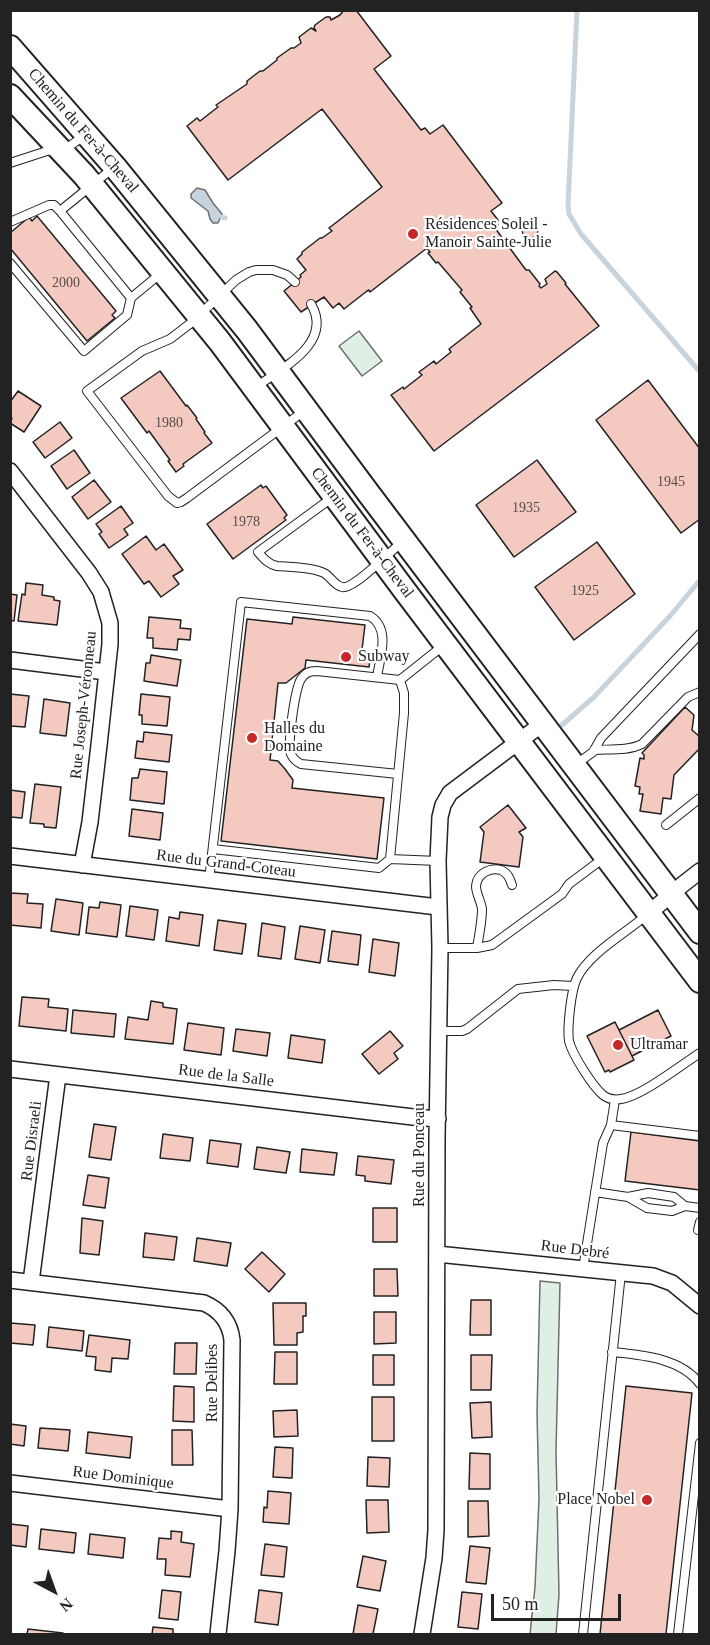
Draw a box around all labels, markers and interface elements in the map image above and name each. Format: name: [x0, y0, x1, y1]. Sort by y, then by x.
street label: Chemin du Fer-à-Cheval: [24, 65, 142, 197]
place label: Résidences Soleil - Manoir Sainte-Julie: [425, 215, 552, 253]
marker: Résidences Soleil - Manoir Sainte-Julie: [406, 227, 420, 241]
house number: 2000: [52, 275, 80, 291]
house number: 1980: [155, 415, 183, 431]
street label: Chemin du Fer-à-Cheval: [307, 464, 417, 602]
house number: 1945: [657, 474, 685, 490]
house number: 1935: [512, 500, 540, 516]
house number: 1978: [232, 514, 260, 530]
house number: 1925: [571, 583, 599, 599]
street label: Rue Joseph-Véronneau: [67, 630, 101, 780]
place label: Subway: [358, 647, 410, 667]
marker: Subway: [339, 650, 353, 664]
place label: Halles du Domaine: [264, 719, 325, 757]
marker: Halles du Domaine: [245, 731, 259, 745]
street label: Rue du Grand-Coteau: [155, 846, 297, 882]
place label: Ultramar: [630, 1035, 688, 1055]
marker: Ultramar: [611, 1038, 625, 1052]
street label: Rue de la Salle: [177, 1061, 275, 1091]
street label: Rue Disraeli: [18, 1100, 46, 1182]
street label: Rue du Ponceau: [410, 1103, 430, 1207]
street label: Rue Debré: [540, 1236, 610, 1264]
street label: Rue Delibes: [203, 1344, 223, 1422]
street label: Rue Dominique: [71, 1462, 175, 1494]
place label: Place Nobel: [557, 1490, 635, 1510]
marker: Place Nobel: [640, 1493, 654, 1507]
north arrow: [24, 1561, 84, 1621]
scale bar: [494, 1582, 624, 1620]
text: 50 m: [502, 1594, 539, 1614]
text: N: [56, 1595, 76, 1615]

